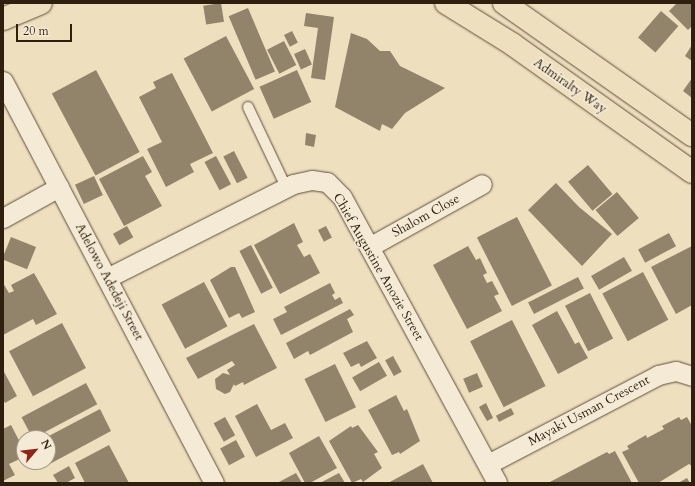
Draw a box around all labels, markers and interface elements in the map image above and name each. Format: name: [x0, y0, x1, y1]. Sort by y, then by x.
scale bar: [18, 16, 74, 42]
text: 20 m: [23, 23, 49, 39]
street label: Admiralty Way: [530, 55, 610, 117]
street label: Chief Augustine Anozie Street: [329, 191, 427, 343]
street label: Shalom Close: [390, 191, 462, 241]
street label: Adelowo Adedeji Street: [72, 221, 146, 343]
street label: Mayaki Usman Crescent: [526, 372, 652, 450]
north arrow: [16, 430, 56, 470]
text: N: [37, 437, 55, 452]

